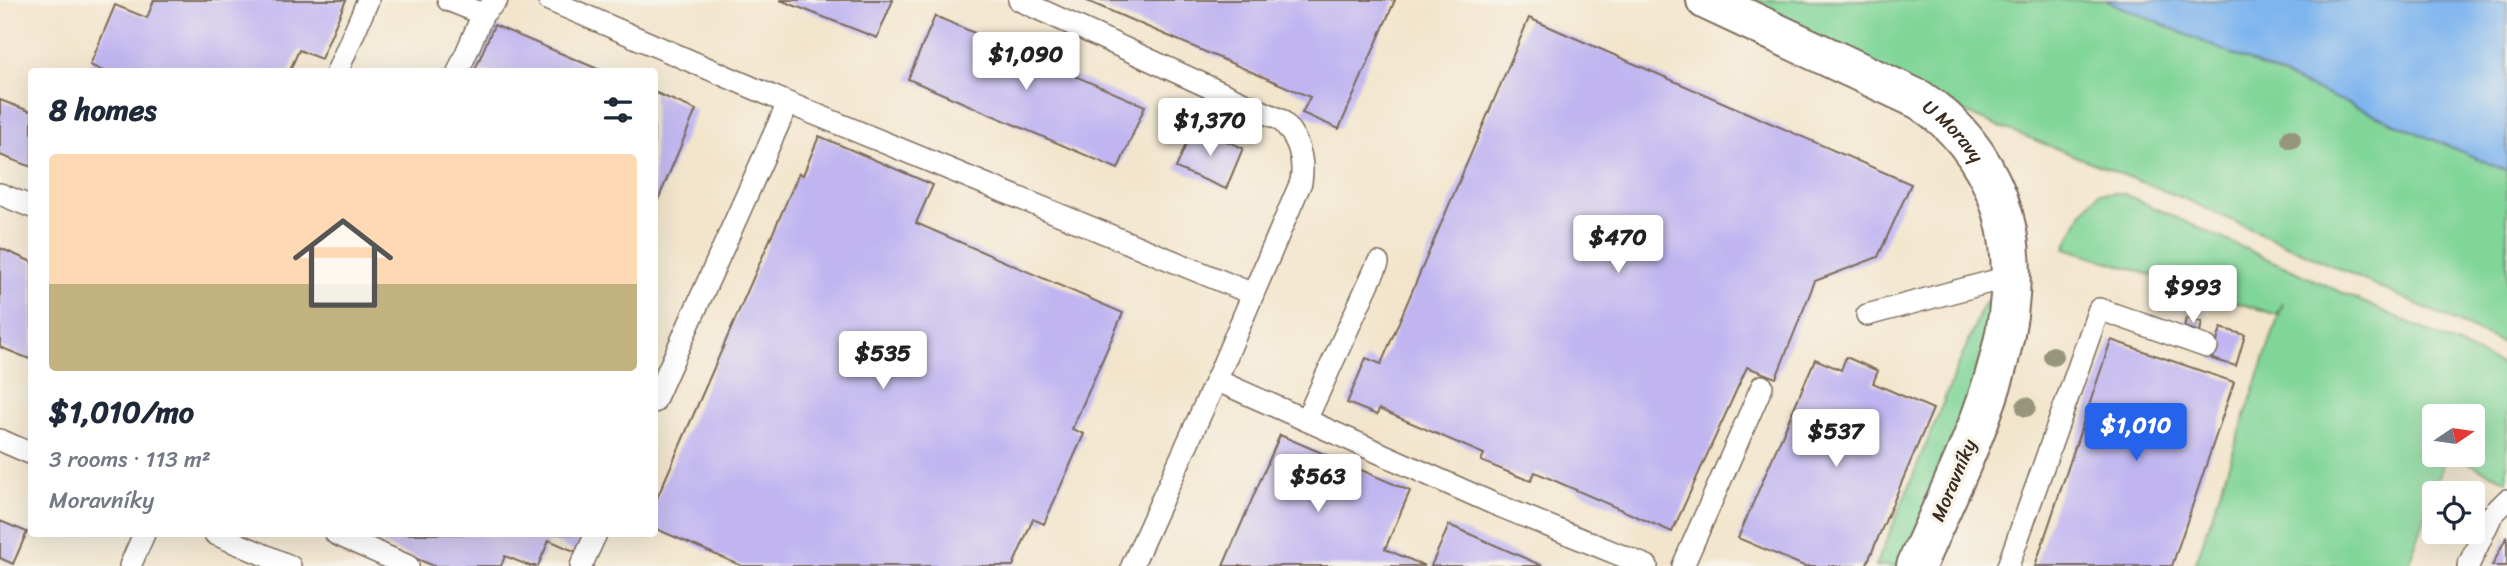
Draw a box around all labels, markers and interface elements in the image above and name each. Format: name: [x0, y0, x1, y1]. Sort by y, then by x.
pin: $1,090: [969, 32, 1083, 92]
text: $1,090: [989, 34, 1063, 75]
text: 8 homes: [49, 83, 157, 137]
icon: filters: [599, 91, 637, 129]
street label: U Moravy: [1915, 91, 1993, 170]
pin: $1,370: [1153, 99, 1267, 158]
text: $1,370: [1174, 100, 1246, 141]
icon: home: [280, 200, 406, 326]
pin: $470: [1577, 216, 1659, 275]
text: $470: [1589, 217, 1647, 258]
pin: $993: [2152, 266, 2234, 325]
text: $993: [2165, 267, 2221, 308]
pin: $535: [842, 332, 924, 391]
text: $535: [855, 333, 911, 374]
text: $1,010/mo: [49, 385, 194, 439]
pin: $1,010: [2079, 404, 2193, 463]
north arrow: [2422, 404, 2485, 467]
map controls: [2422, 404, 2485, 544]
text: $1,010: [2101, 405, 2171, 446]
pin: $537: [1795, 410, 1877, 469]
text: $537: [1808, 411, 1864, 452]
street label: Moravníky: [1921, 434, 1986, 527]
text: 3 rooms · 113 m²: [49, 439, 211, 480]
pin: $563: [1277, 454, 1359, 514]
text: $563: [1290, 456, 1346, 497]
text: Moravníky: [49, 480, 154, 521]
button: locate: [2422, 481, 2485, 544]

